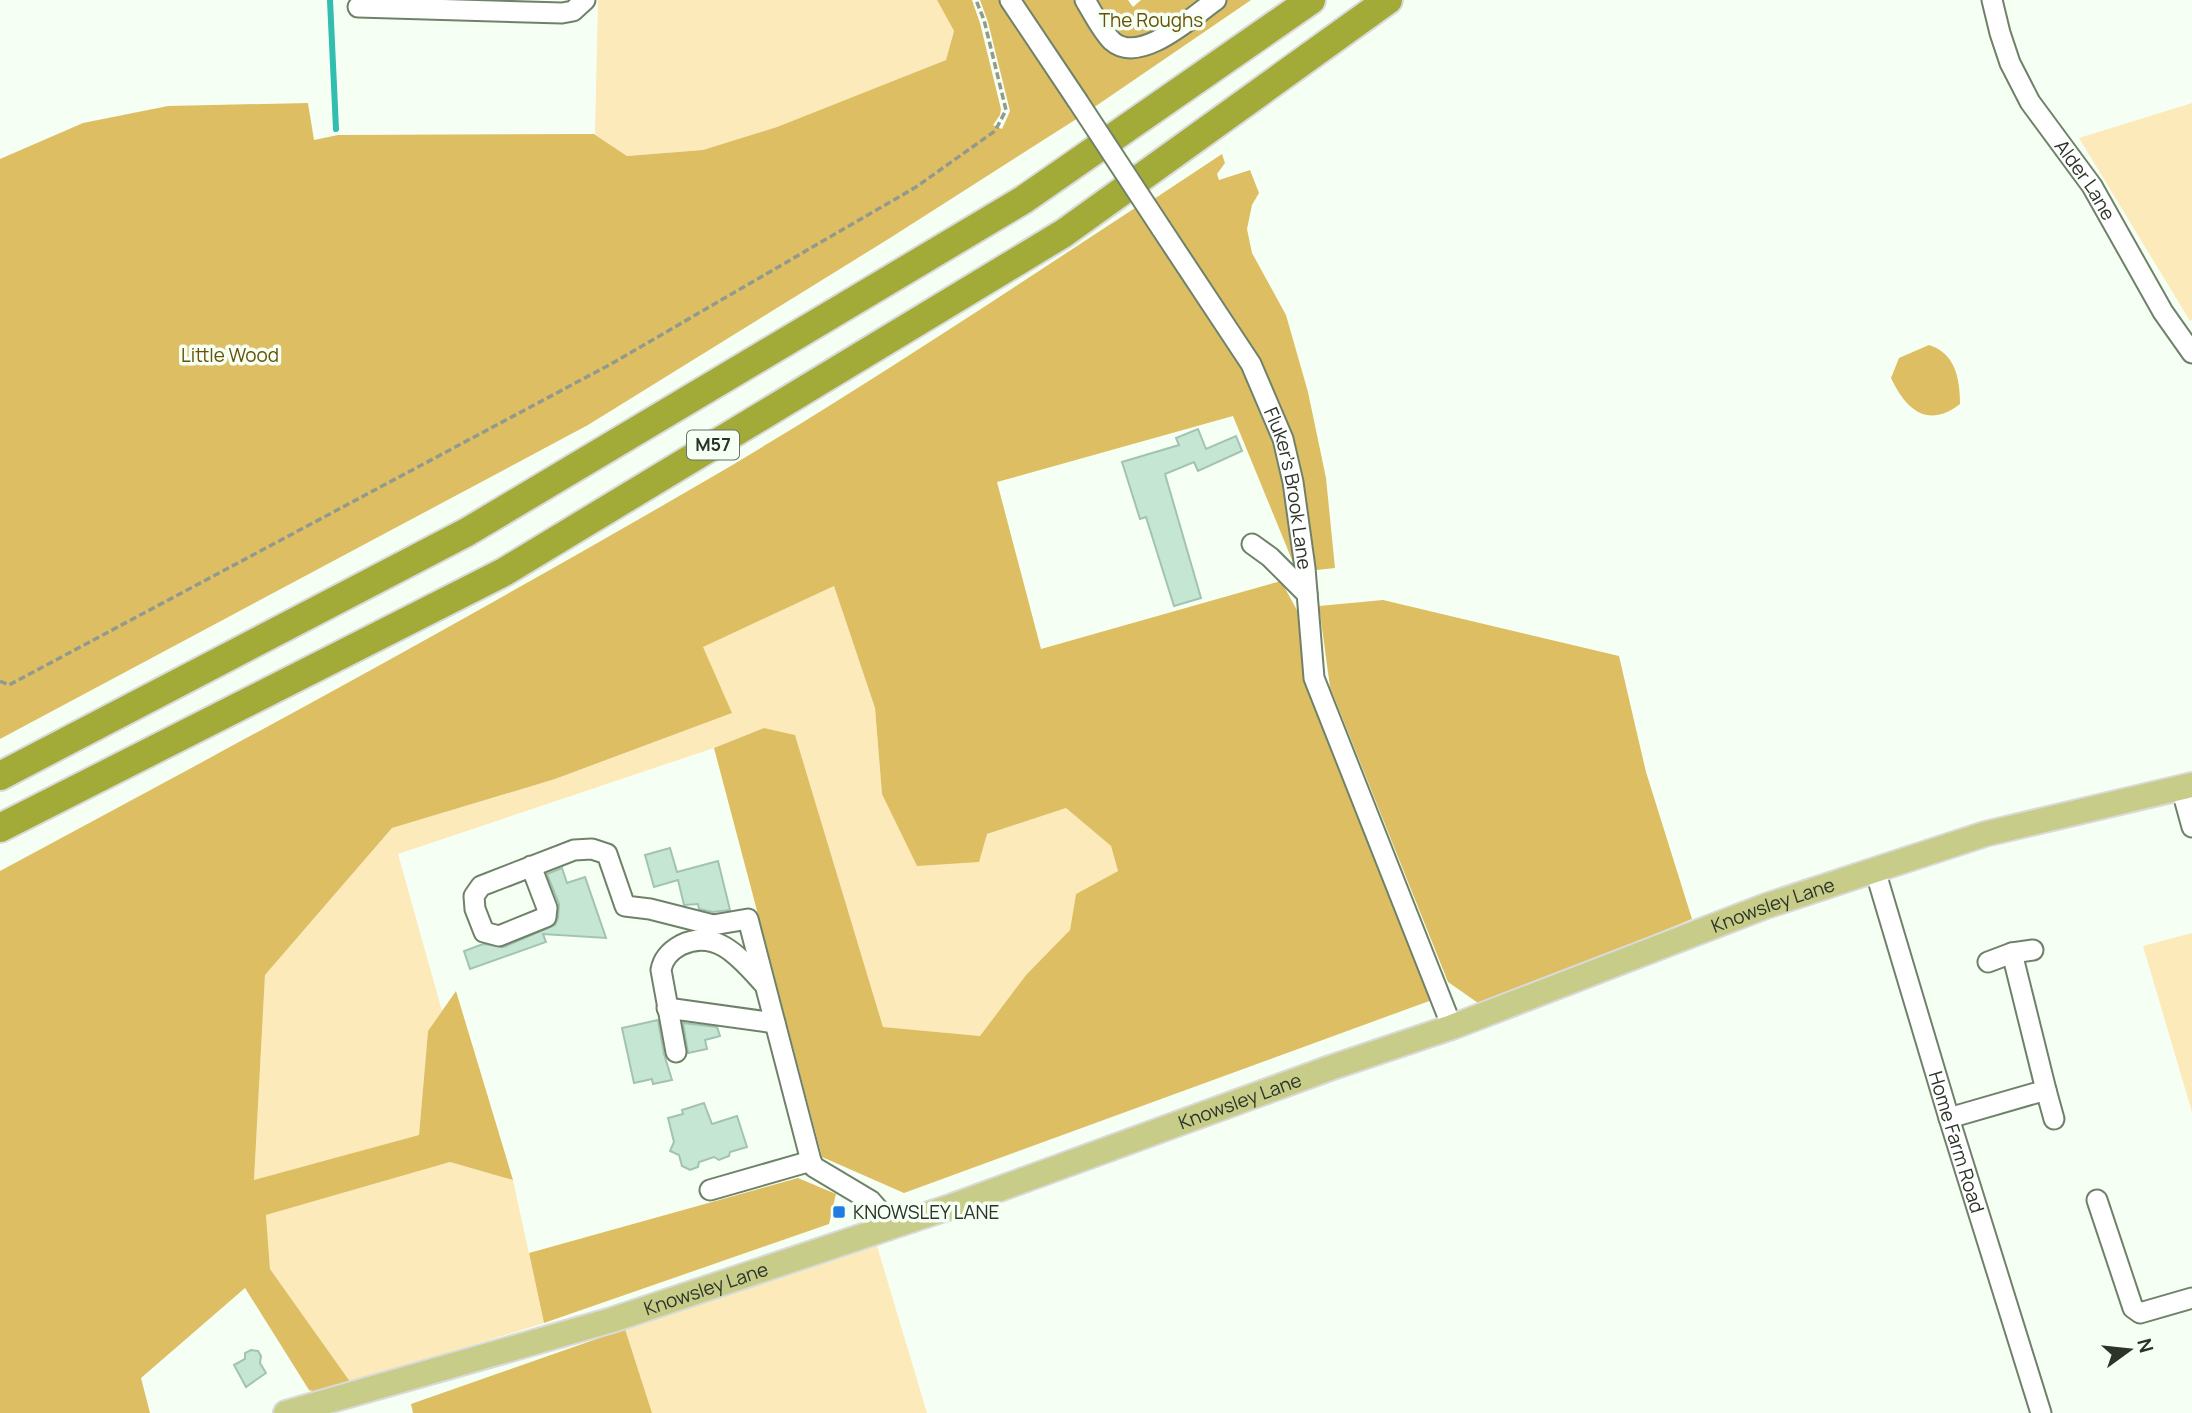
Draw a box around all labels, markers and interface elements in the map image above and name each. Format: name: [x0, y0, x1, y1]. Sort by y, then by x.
park label: The Roughs: [1099, 7, 1203, 33]
street label: Alder Lane: [2049, 134, 2122, 225]
park label: Little Wood: [181, 342, 279, 368]
street label: Fluker's Brook Lane: [1258, 403, 1318, 571]
road number: M57: [687, 430, 739, 460]
street label: Knowsley Lane: [1707, 871, 1838, 939]
street label: Knowsley Lane: [1175, 1067, 1305, 1135]
street label: Home Farm Road: [1923, 1068, 1991, 1216]
place label: KNOWSLEY LANE: [853, 1199, 999, 1225]
marker: KNOWSLEY LANE: [831, 1204, 847, 1220]
street label: Knowsley Lane: [640, 1256, 771, 1321]
north arrow: [2094, 1315, 2164, 1385]
text: N: [2131, 1336, 2160, 1356]

